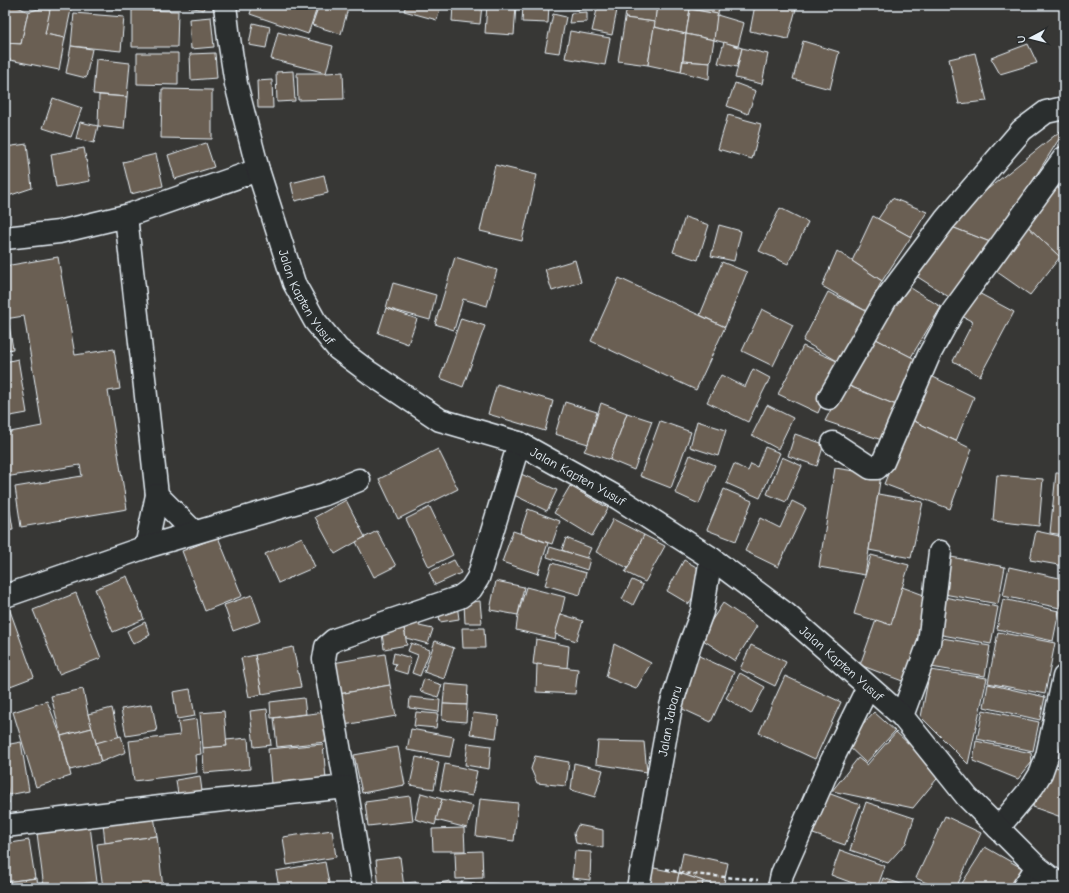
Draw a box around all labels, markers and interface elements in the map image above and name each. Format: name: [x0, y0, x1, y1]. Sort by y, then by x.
north arrow: [1011, 18, 1051, 58]
text: U: [1015, 35, 1028, 44]
street label: Jalan Kapten Yusuf: [276, 247, 339, 348]
street label: Jalan Kapten Yusuf: [528, 444, 629, 509]
street label: Jalan Kapten Yusuf: [797, 623, 887, 705]
street label: Jalan Jabaru: [655, 684, 685, 758]

